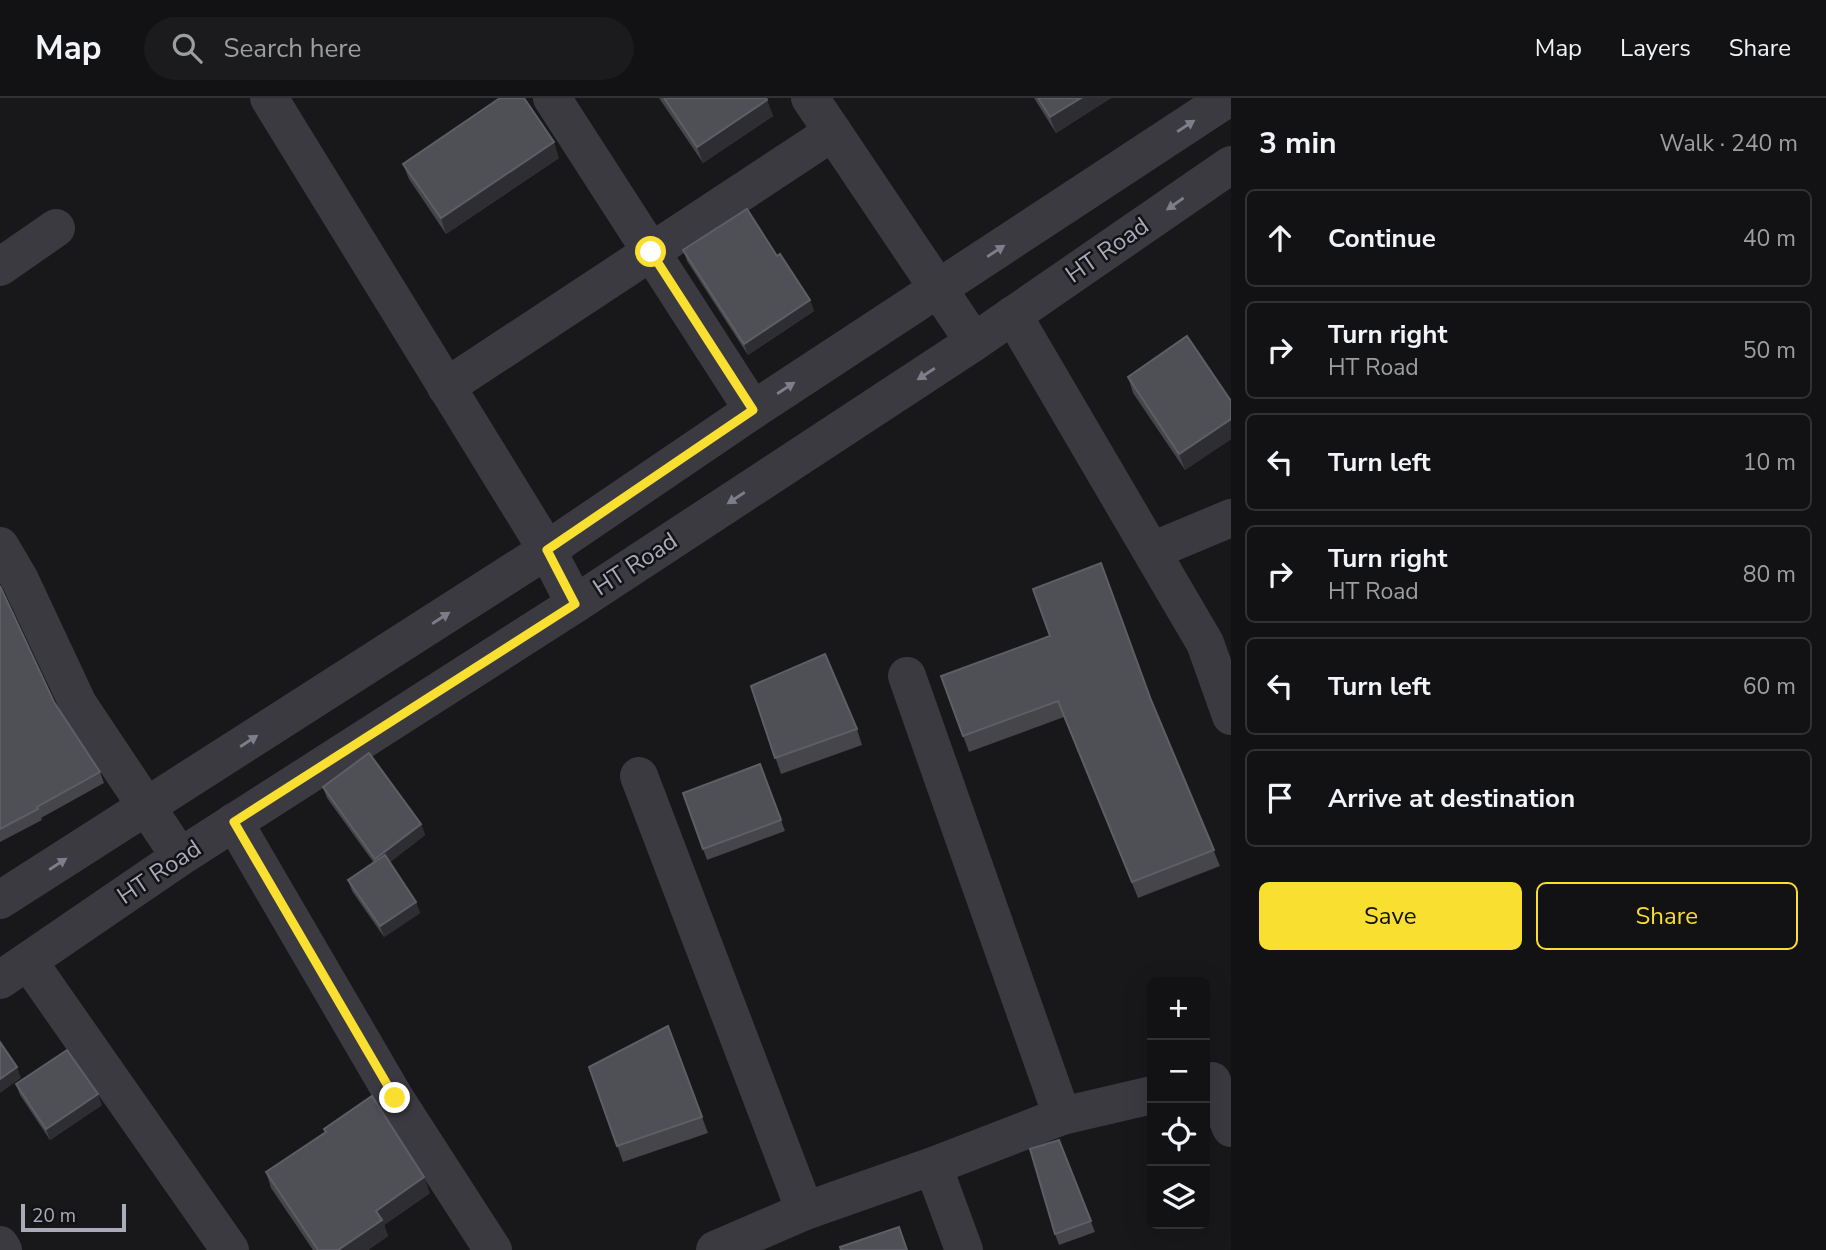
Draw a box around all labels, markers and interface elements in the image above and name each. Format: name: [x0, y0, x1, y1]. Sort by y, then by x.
search box: [144, 17, 634, 80]
text: Map: [35, 26, 102, 71]
icon: search: [168, 29, 206, 67]
text: Search here: [224, 31, 361, 66]
text: Map: [1535, 32, 1582, 64]
text: Layers: [1620, 32, 1691, 64]
text: Share: [1729, 32, 1791, 64]
one-way arrow: [1176, 119, 1195, 132]
text: 3 min: [1259, 123, 1337, 164]
text: Walk · 240 m: [1659, 128, 1798, 159]
one-way arrow: [1166, 197, 1184, 211]
street label: HT Road: [1059, 210, 1155, 290]
icon: ahead: [1261, 219, 1299, 257]
text: Continue: [1328, 221, 1436, 256]
text: 40 m: [1743, 223, 1796, 254]
route start: [635, 236, 666, 267]
one-way arrow: [986, 244, 1005, 257]
text: Turn right: [1328, 317, 1447, 352]
icon: right: [1261, 331, 1299, 369]
text: 50 m: [1743, 335, 1796, 366]
text: HT Road: [1328, 352, 1419, 383]
one-way arrow: [917, 367, 936, 380]
one-way arrow: [776, 381, 796, 394]
icon: left: [1261, 443, 1299, 481]
text: Turn left: [1328, 445, 1431, 480]
text: 10 m: [1743, 447, 1796, 478]
one-way arrow: [727, 492, 746, 505]
street label: HT Road: [587, 525, 683, 603]
text: Turn right: [1328, 541, 1447, 576]
icon: right: [1261, 555, 1299, 593]
text: 80 m: [1743, 559, 1796, 590]
text: HT Road: [1328, 576, 1419, 607]
one-way arrow: [431, 612, 450, 625]
icon: left: [1261, 667, 1299, 705]
text: Turn left: [1328, 669, 1431, 704]
text: 60 m: [1743, 671, 1796, 702]
one-way arrow: [239, 734, 259, 747]
icon: arrive: [1261, 779, 1299, 817]
text: Arrive at destination: [1328, 781, 1575, 816]
street label: HT Road: [111, 832, 207, 912]
one-way arrow: [49, 857, 67, 871]
button: Save: [1259, 882, 1522, 950]
button: Share: [1536, 882, 1798, 950]
map controls: [1147, 977, 1210, 1229]
button: +: [1147, 977, 1210, 1040]
button: −: [1147, 1040, 1210, 1103]
route end: [379, 1082, 410, 1113]
button: locate: [1147, 1103, 1210, 1166]
button: layers: [1147, 1166, 1210, 1229]
scale bar: [21, 1201, 126, 1233]
text: 20 m: [32, 1203, 76, 1229]

